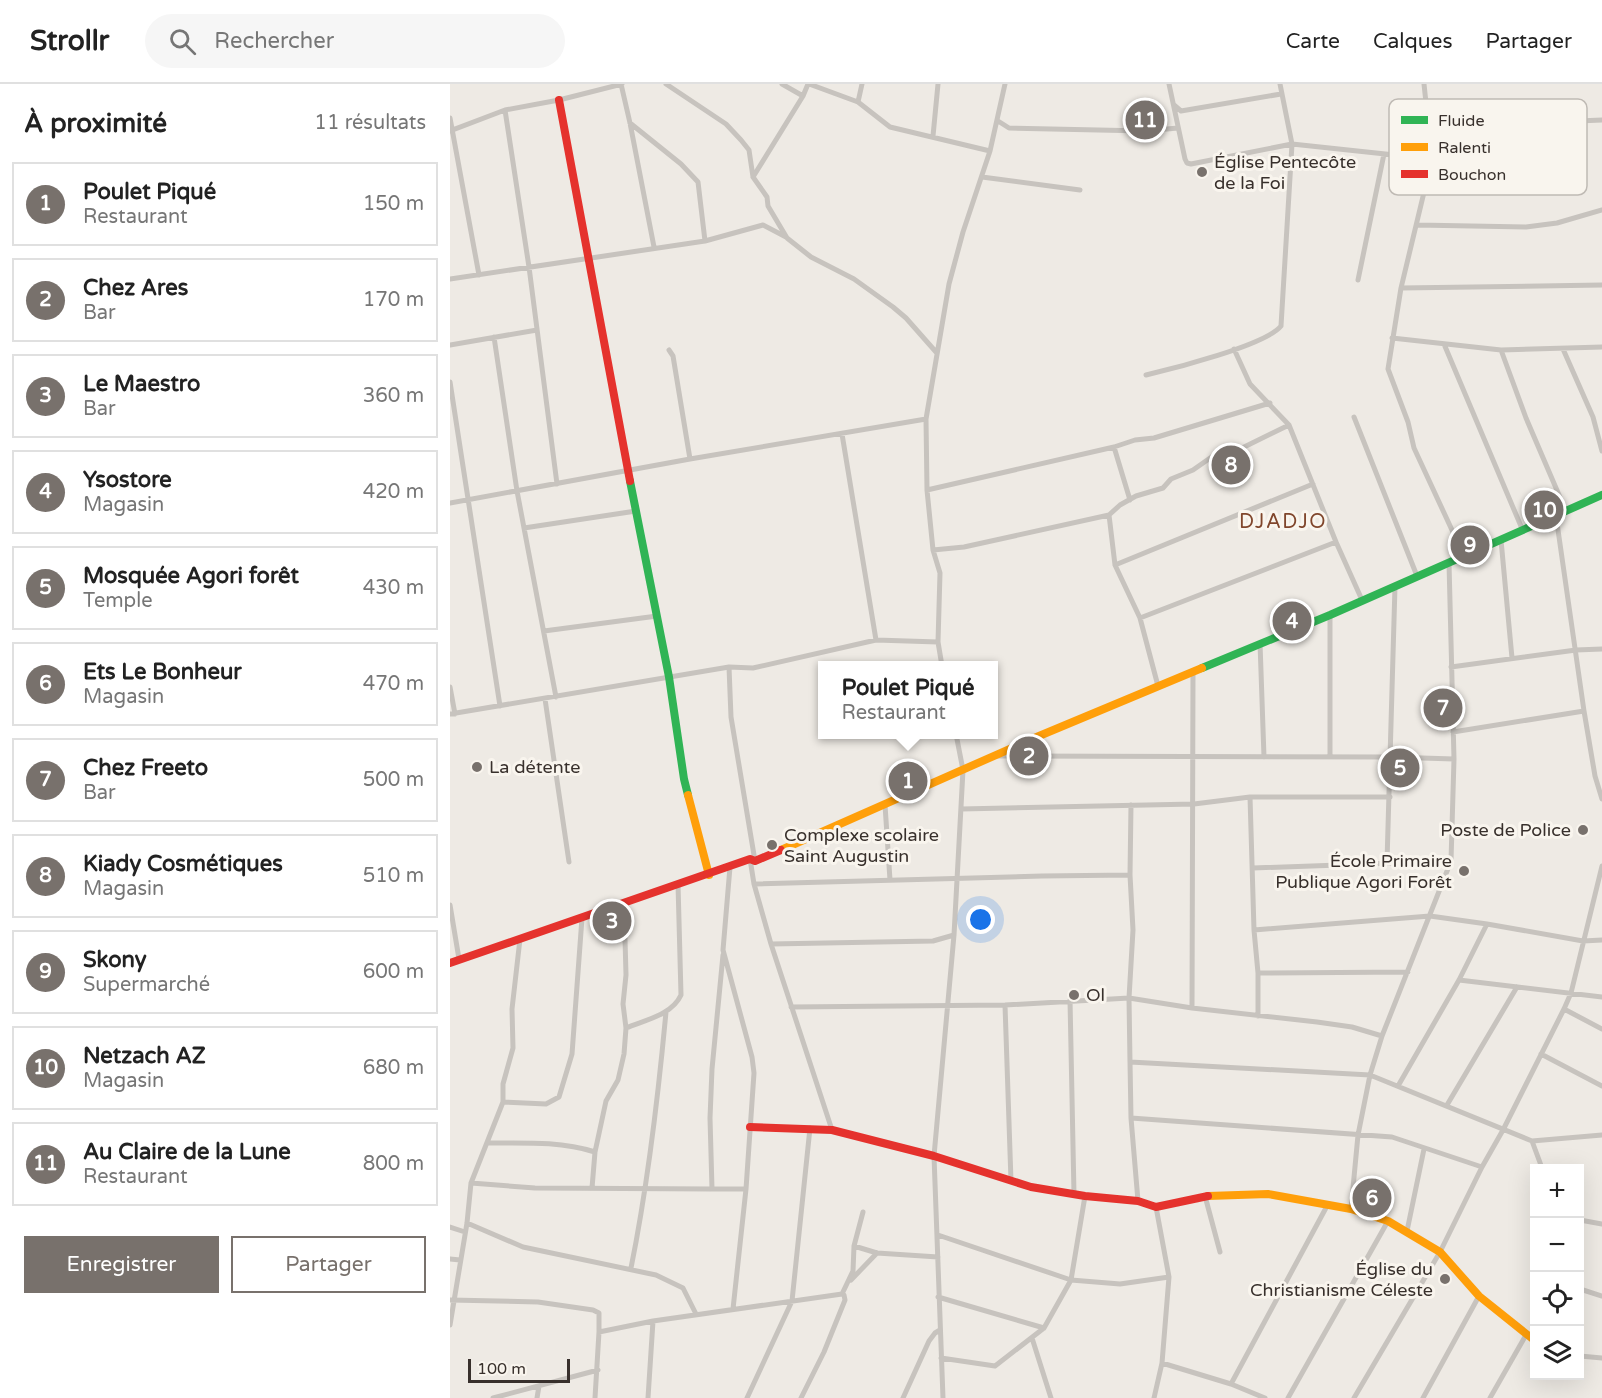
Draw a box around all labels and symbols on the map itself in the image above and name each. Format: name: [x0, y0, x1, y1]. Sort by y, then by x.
pin: 11: [1126, 98, 1164, 142]
legend: [1389, 99, 1587, 195]
text: Fluide: [1438, 111, 1484, 131]
text: Ralenti: [1438, 138, 1491, 158]
place label: Église Pentecôte de la Foi: [1214, 151, 1356, 194]
marker: Église Pentecôte de la Foi: [1195, 165, 1209, 179]
text: Bouchon: [1438, 165, 1506, 185]
pin: 8: [1212, 442, 1250, 488]
pin: 10: [1524, 488, 1564, 532]
district label: DJADJO: [1239, 510, 1327, 534]
pin: 9: [1450, 522, 1490, 568]
pin: 4: [1272, 598, 1312, 644]
pin: 7: [1424, 686, 1462, 730]
pin: 2: [1010, 734, 1048, 778]
pin: 5: [1380, 746, 1420, 790]
place label: La détente: [489, 756, 580, 778]
pin: 1: [888, 758, 928, 804]
marker: La détente: [470, 760, 484, 774]
place label: Poste de Police: [1440, 819, 1571, 841]
marker: Poste de Police: [1576, 823, 1590, 837]
place label: Complexe scolaire Saint Augustin: [784, 824, 939, 867]
marker: Complexe scolaire Saint Augustin: [765, 838, 779, 852]
place label: École Primaire Publique Agori Forêt: [1275, 850, 1452, 893]
marker: École Primaire Publique Agori Forêt: [1457, 864, 1471, 878]
pin: 3: [592, 898, 632, 944]
your location: [966, 905, 995, 934]
place label: Ol: [1086, 984, 1105, 1006]
marker: Ol: [1067, 988, 1081, 1002]
pin: 6: [1352, 1176, 1392, 1220]
place label: Église du Christianisme Céleste: [1250, 1258, 1433, 1301]
marker: Église du Christianisme Céleste: [1438, 1272, 1452, 1286]
scale bar: [468, 1356, 570, 1384]

